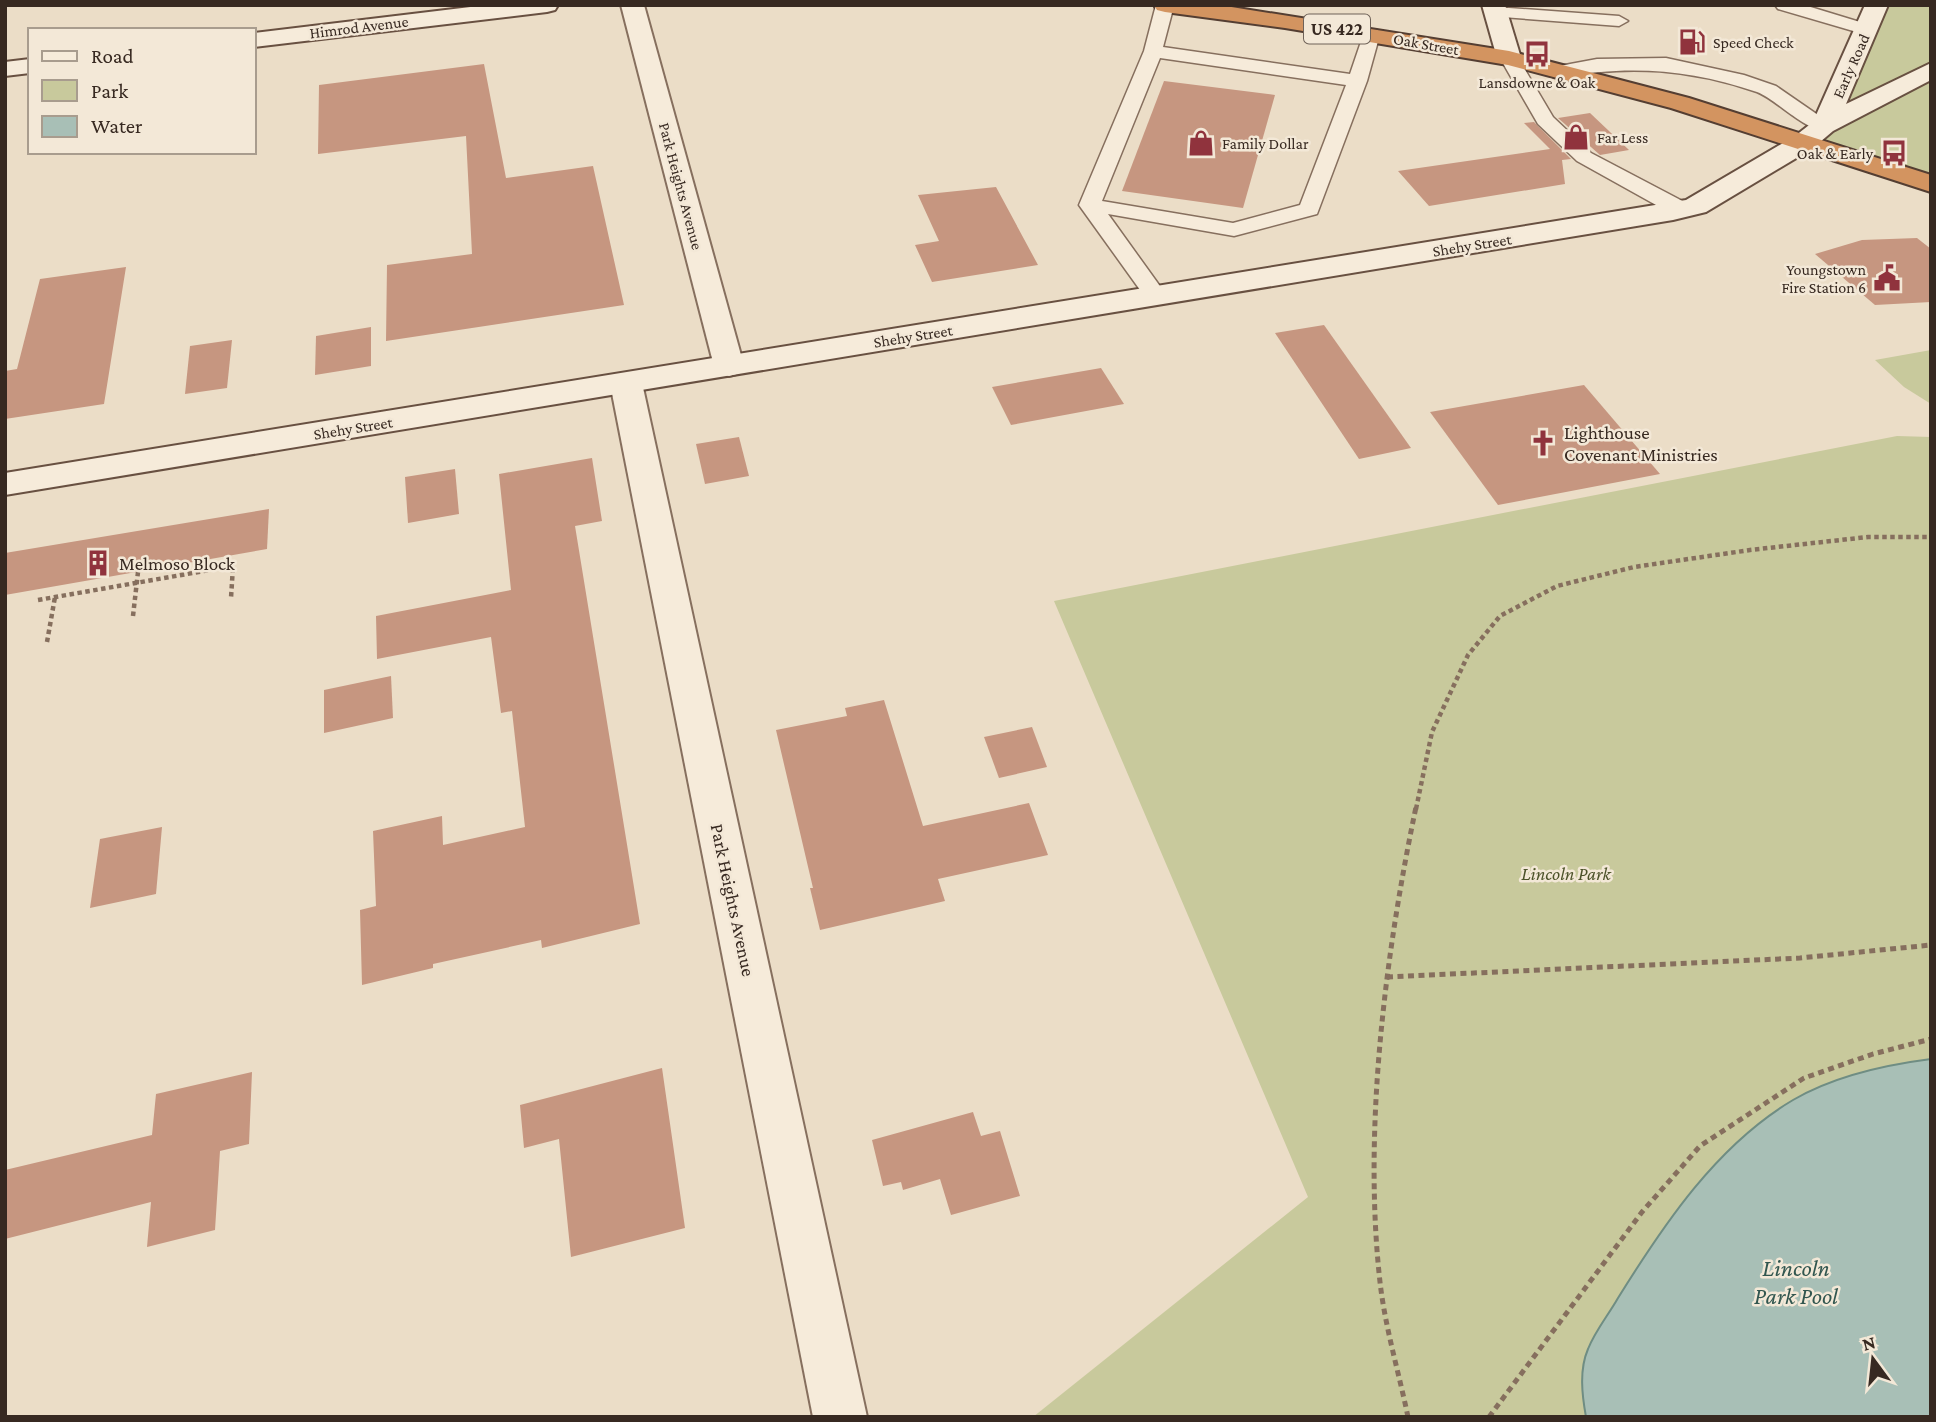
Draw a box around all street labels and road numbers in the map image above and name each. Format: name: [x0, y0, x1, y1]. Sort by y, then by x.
street label: Himrod Avenue: [309, 13, 409, 41]
road number: US 422: [1304, 15, 1370, 44]
street label: Oak Street: [1392, 30, 1461, 58]
street label: Early Road: [1829, 31, 1874, 101]
street label: Park Heights Avenue: [655, 121, 706, 252]
street label: Shehy Street: [1431, 230, 1513, 261]
street label: Shehy Street: [872, 321, 954, 352]
street label: Shehy Street: [312, 413, 394, 444]
street label: Park Heights Avenue: [707, 822, 759, 978]

